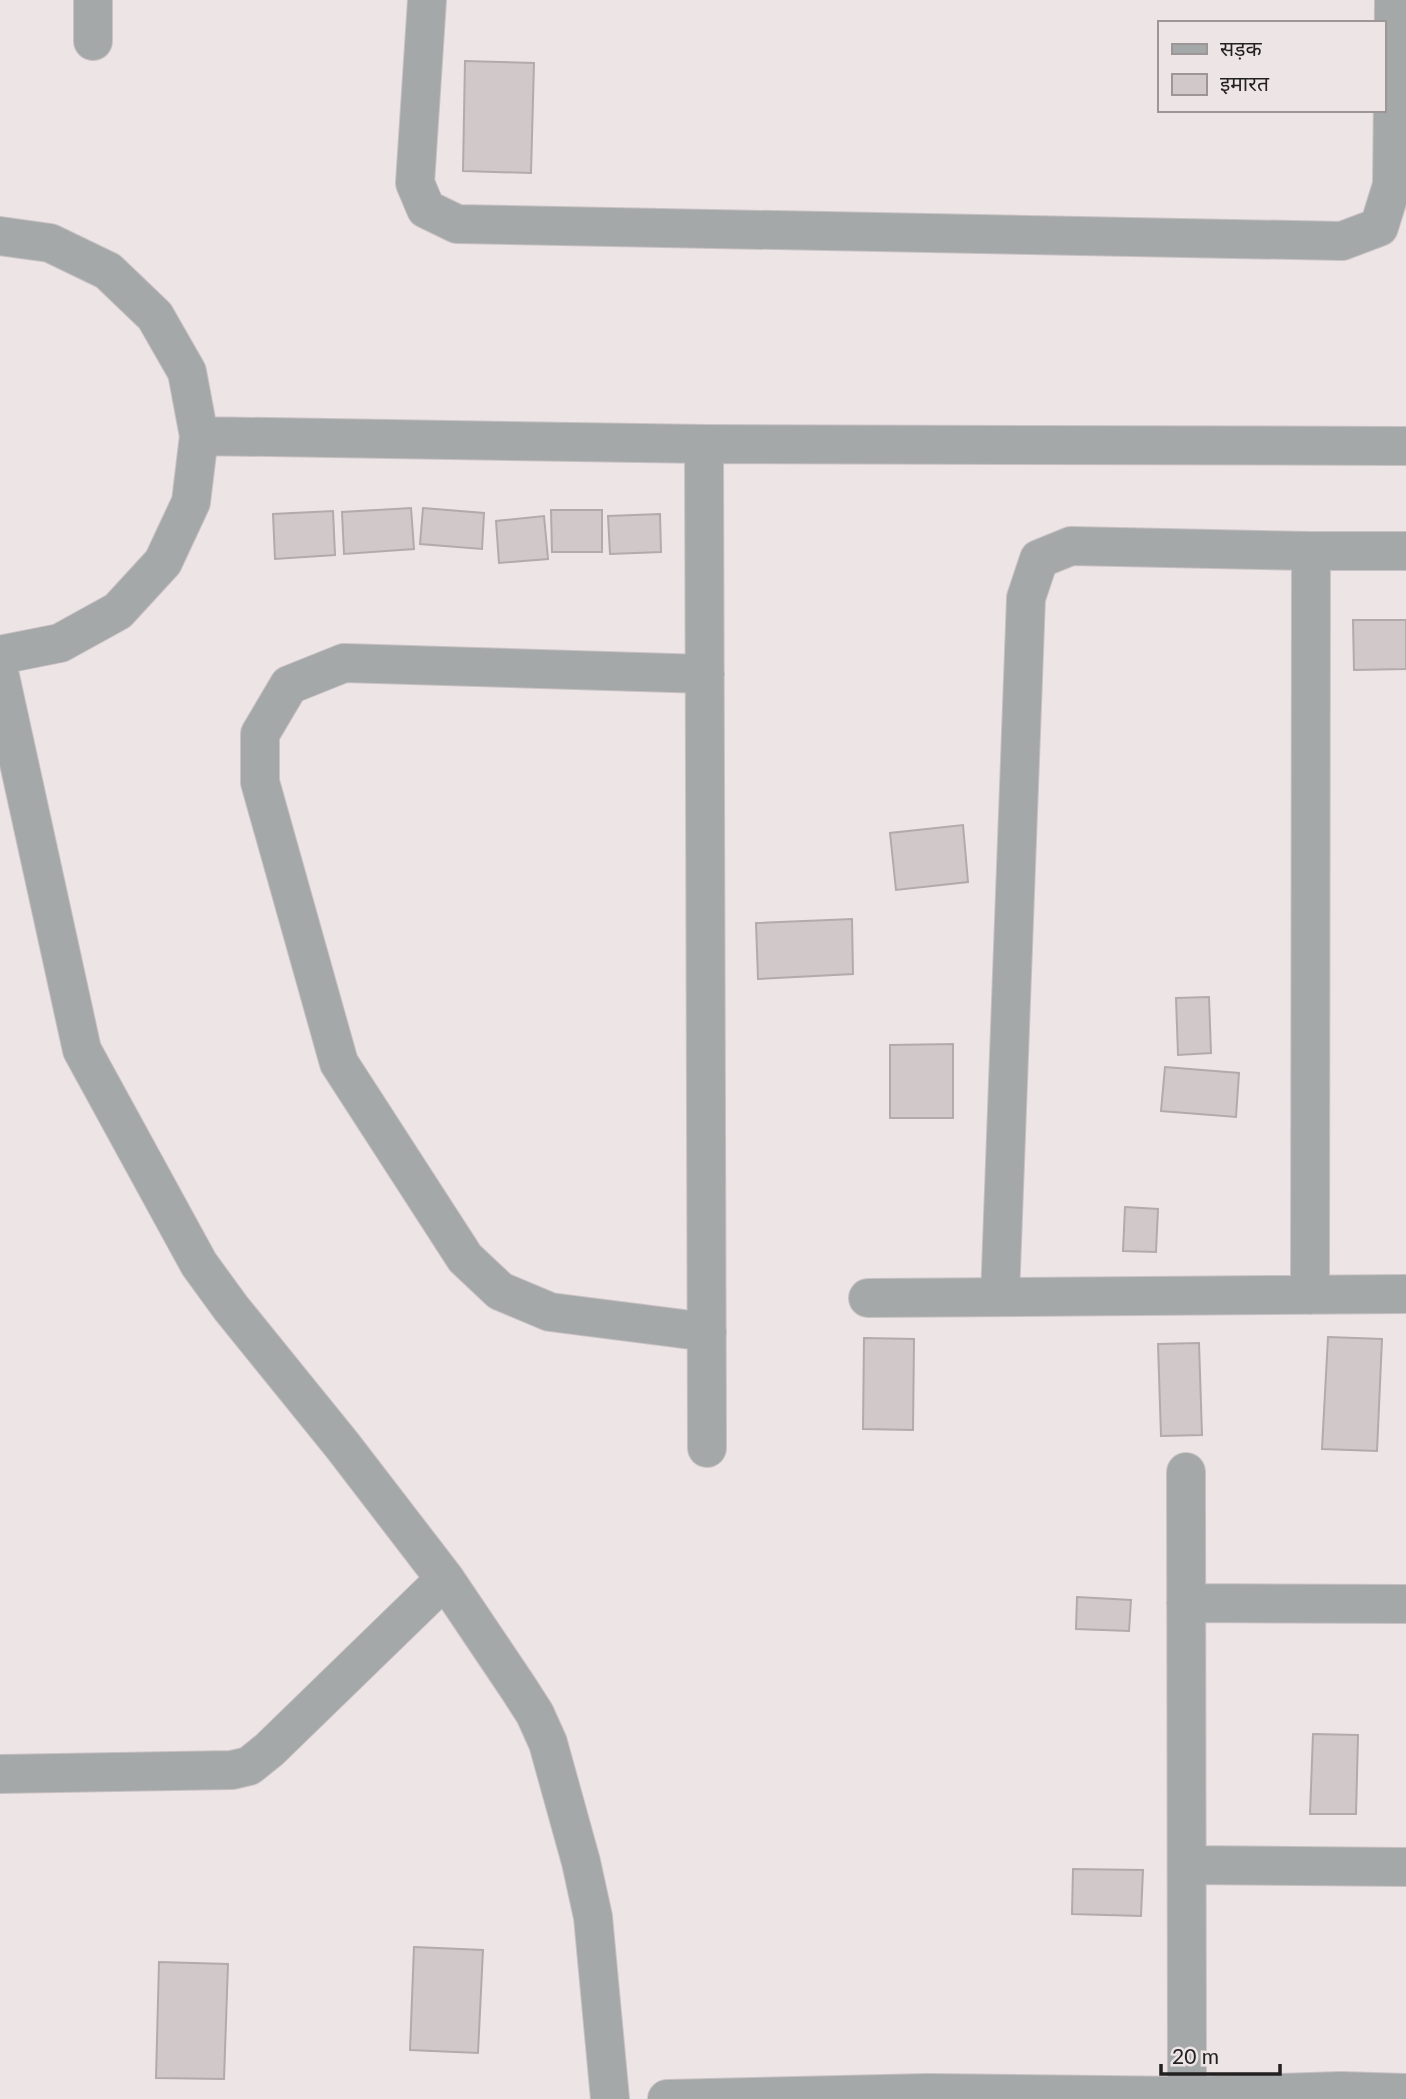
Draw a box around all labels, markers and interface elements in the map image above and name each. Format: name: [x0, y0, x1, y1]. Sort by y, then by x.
legend: [1158, 21, 1385, 112]
text: सड़क: [1220, 35, 1262, 60]
text: इमारत: [1220, 70, 1270, 95]
scale bar: [1161, 2032, 1280, 2076]
text: 20 m: [1172, 2043, 1219, 2068]

